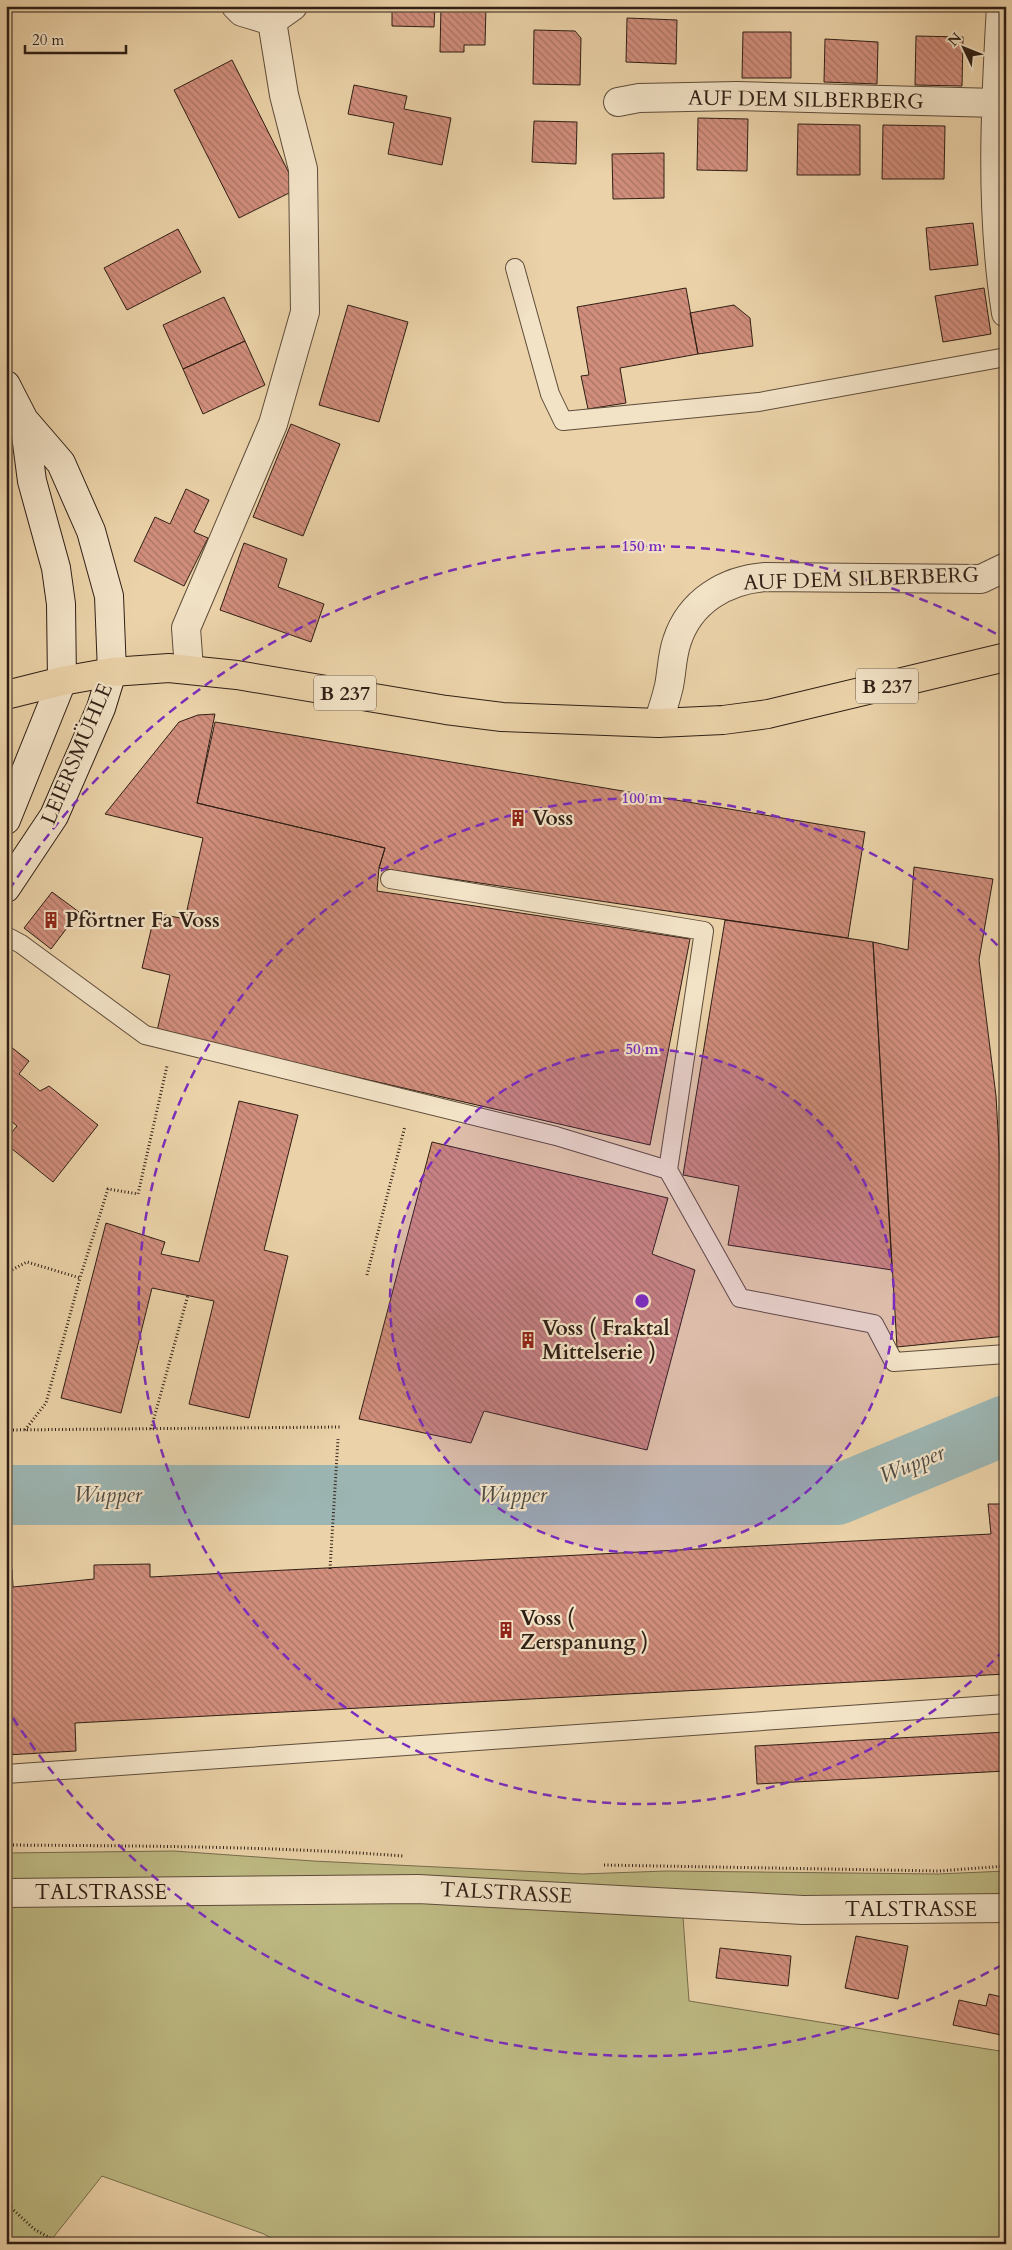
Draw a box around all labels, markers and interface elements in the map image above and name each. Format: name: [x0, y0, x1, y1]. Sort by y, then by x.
scale bar: [25, 22, 126, 54]
north arrow: [940, 22, 990, 72]
text: N: [944, 29, 966, 50]
text: 20 m: [32, 30, 64, 50]
street label: AUF DEM SILBERBERG: [688, 83, 924, 117]
text: 150 m: [622, 536, 663, 556]
street label: AUF DEM SILBERBERG: [743, 560, 980, 598]
road number: B 237: [856, 668, 918, 704]
road number: B 237: [314, 676, 376, 710]
street label: LEIERSMÜHLE: [34, 679, 120, 829]
text: 100 m: [622, 788, 663, 808]
place label: Voss: [532, 804, 573, 833]
building icon: Voss: [508, 808, 528, 828]
place label: Pförtner Fa Voss: [65, 906, 220, 935]
building icon: Pförtner Fa Voss: [41, 910, 61, 930]
text: 50 m: [625, 1039, 659, 1059]
centre of rings: [633, 1292, 651, 1310]
place label: Voss ( Fraktal Mittelserie ): [542, 1314, 670, 1367]
building icon: Voss ( Fraktal Mittelserie ): [518, 1330, 538, 1350]
water label: Wupper: [875, 1437, 950, 1491]
water label: Wupper: [74, 1480, 143, 1510]
water label: Wupper: [479, 1480, 548, 1510]
place label: Voss ( Zerspanung ): [520, 1604, 649, 1657]
building icon: Voss ( Zerspanung ): [496, 1620, 516, 1640]
street label: TALSTRASSE: [439, 1875, 573, 1911]
street label: TALSTRASSE: [35, 1878, 167, 1907]
street label: TALSTRASSE: [845, 1895, 977, 1924]

